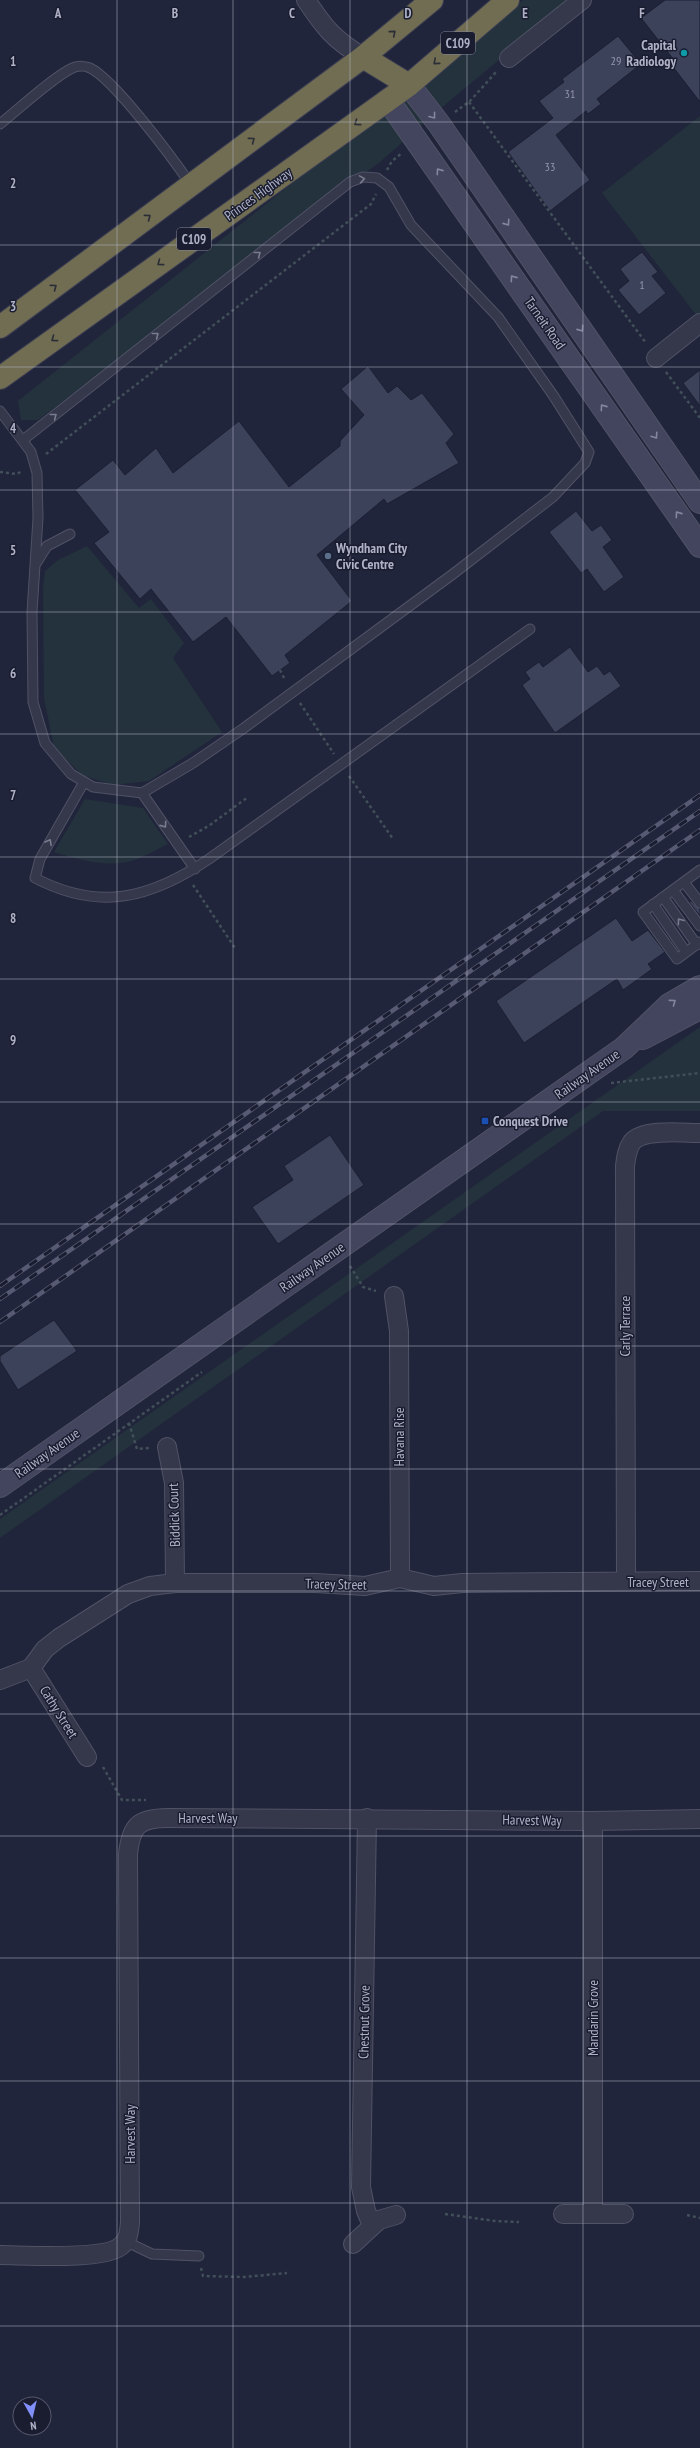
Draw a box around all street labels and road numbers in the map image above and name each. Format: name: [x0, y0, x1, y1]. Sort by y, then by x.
road number: C109: [441, 32, 475, 54]
street label: Princes Highway: [221, 163, 296, 225]
road number: C109: [177, 228, 211, 250]
street label: Tarneit Road: [520, 293, 570, 353]
street label: Railway Avenue: [551, 1045, 623, 1103]
street label: Railway Avenue: [276, 1238, 348, 1296]
street label: Carly Terrace: [616, 1295, 634, 1356]
street label: Havana Rise: [390, 1407, 408, 1467]
street label: Railway Avenue: [11, 1424, 83, 1482]
street label: Biddick Court: [164, 1483, 184, 1547]
street label: Tracey Street: [627, 1573, 689, 1591]
street label: Tracey Street: [305, 1574, 367, 1594]
street label: Cathy Street: [36, 1682, 82, 1742]
street label: Harvest Way: [178, 1809, 238, 1827]
street label: Harvest Way: [502, 1810, 563, 1830]
street label: Mandarin Grove: [584, 1980, 602, 2056]
street label: Chestnut Grove: [354, 1985, 374, 2059]
street label: Harvest Way: [121, 2104, 139, 2164]

